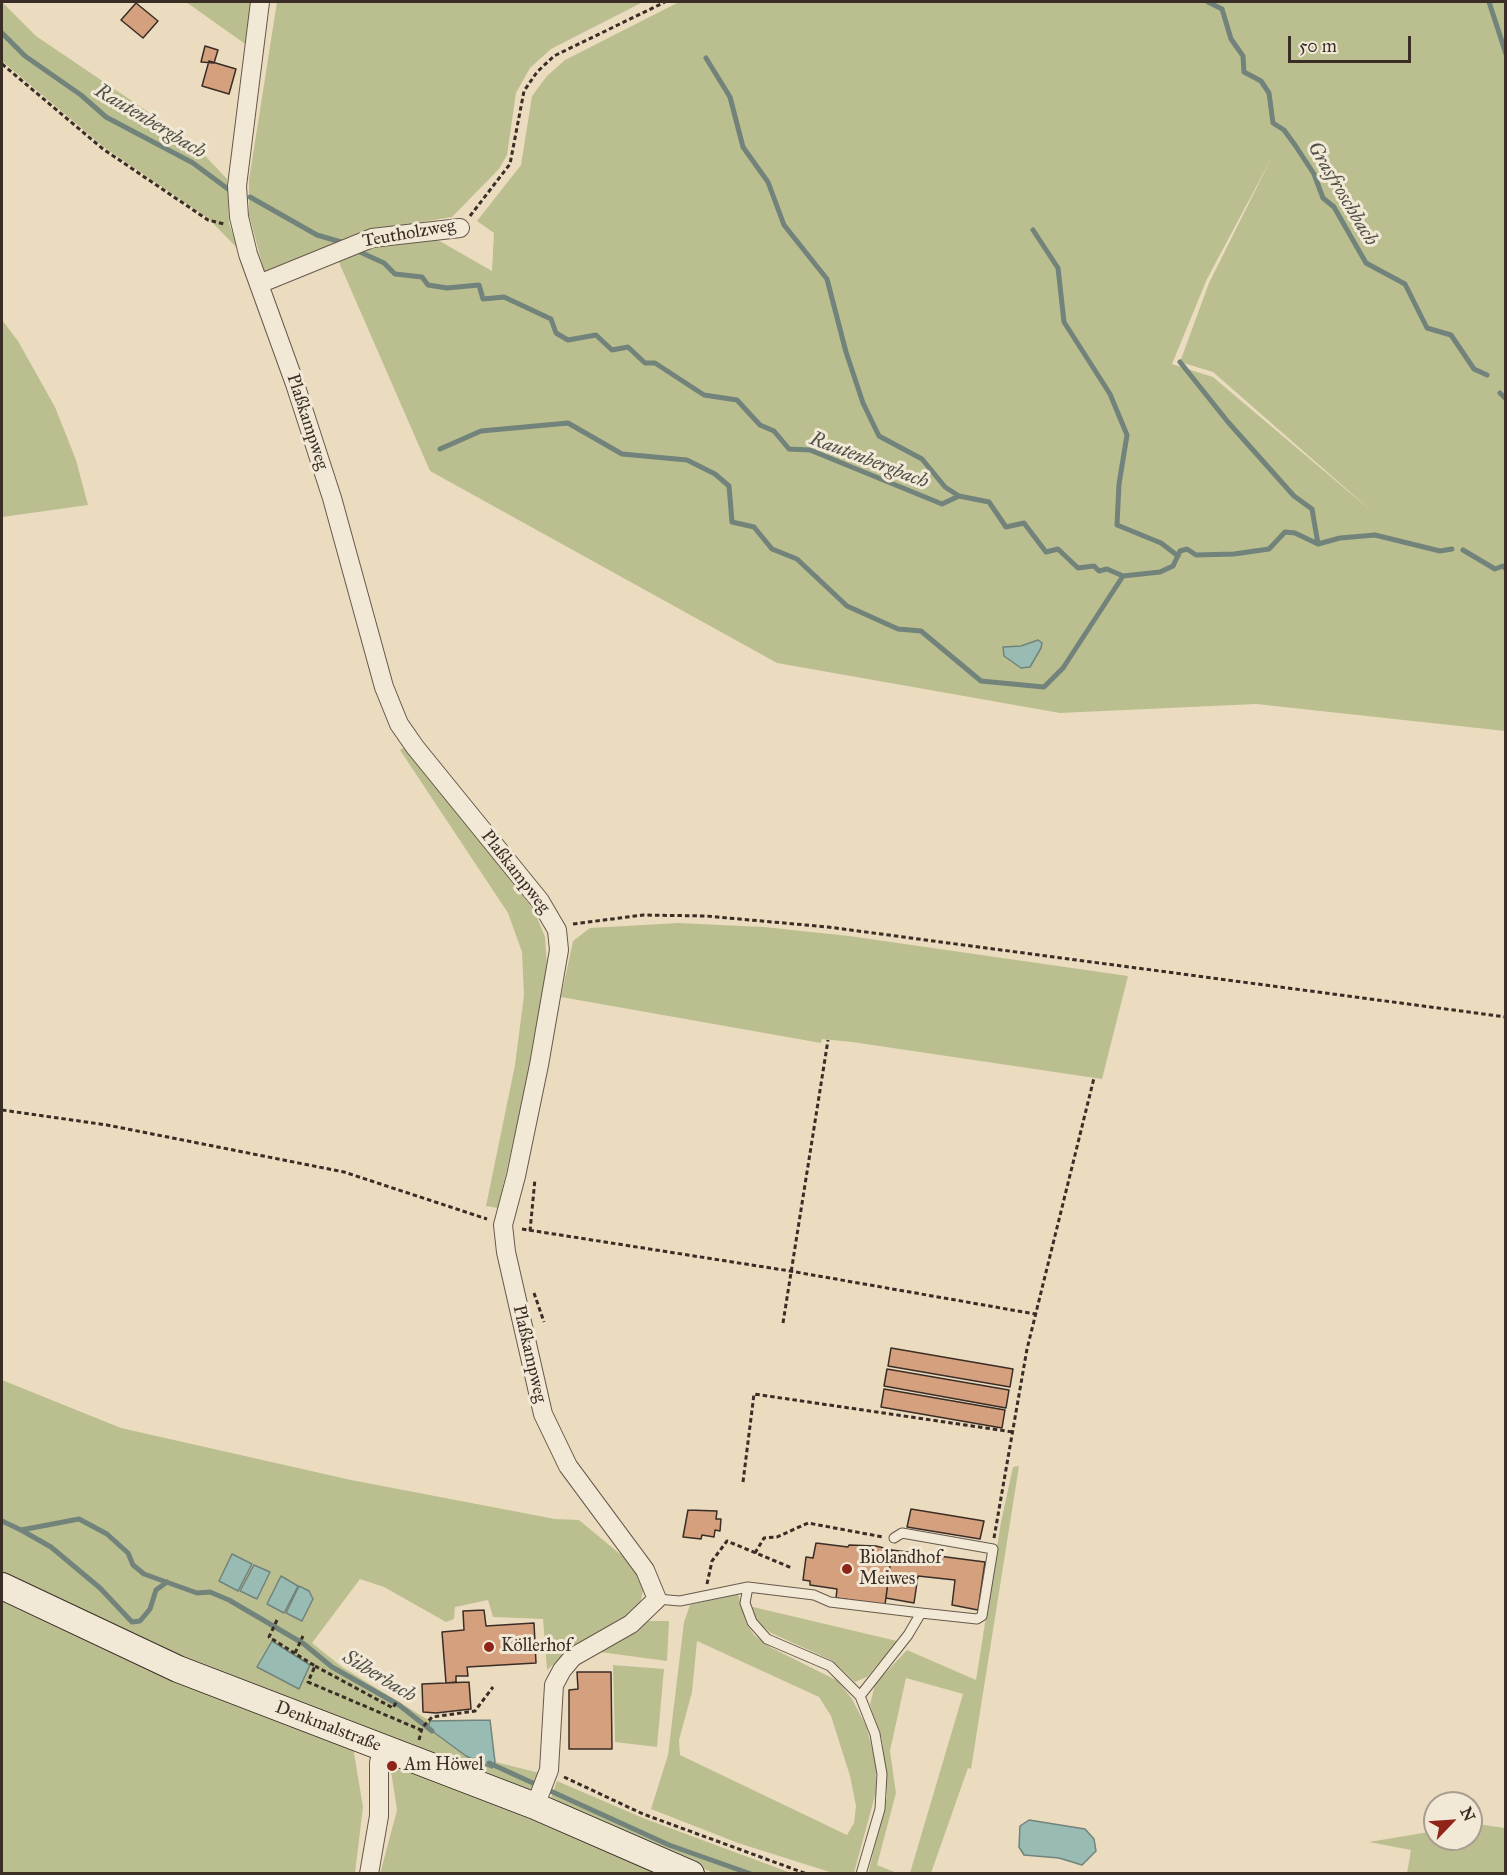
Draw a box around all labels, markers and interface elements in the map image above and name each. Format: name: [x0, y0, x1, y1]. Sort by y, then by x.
scale bar: [1291, 24, 1414, 62]
text: 50 m: [1299, 35, 1337, 57]
water label: Rautenbergbach: [90, 80, 210, 164]
water label: Grasfroschbach: [1301, 137, 1383, 251]
street label: Teutholzweg: [361, 215, 457, 253]
street label: Plaßkampweg: [281, 371, 333, 473]
water label: Rautenbergbach: [806, 427, 932, 495]
street label: Plaßkampweg: [476, 826, 554, 918]
street label: Plaßkampweg: [507, 1303, 551, 1405]
place label: Biolandhof Meiwes: [859, 1548, 941, 1590]
marker: Biolandhof Meiwes: [840, 1562, 854, 1576]
place label: Köllerhof: [501, 1636, 572, 1658]
marker: Köllerhof: [482, 1640, 496, 1654]
water label: Silberbach: [338, 1646, 420, 1708]
street label: Denkmalstraße: [272, 1697, 384, 1757]
place label: Am Höwel: [404, 1755, 484, 1777]
marker: Am Höwel: [385, 1759, 399, 1773]
north arrow: [1423, 1791, 1483, 1851]
text: N: [1456, 1804, 1479, 1824]

